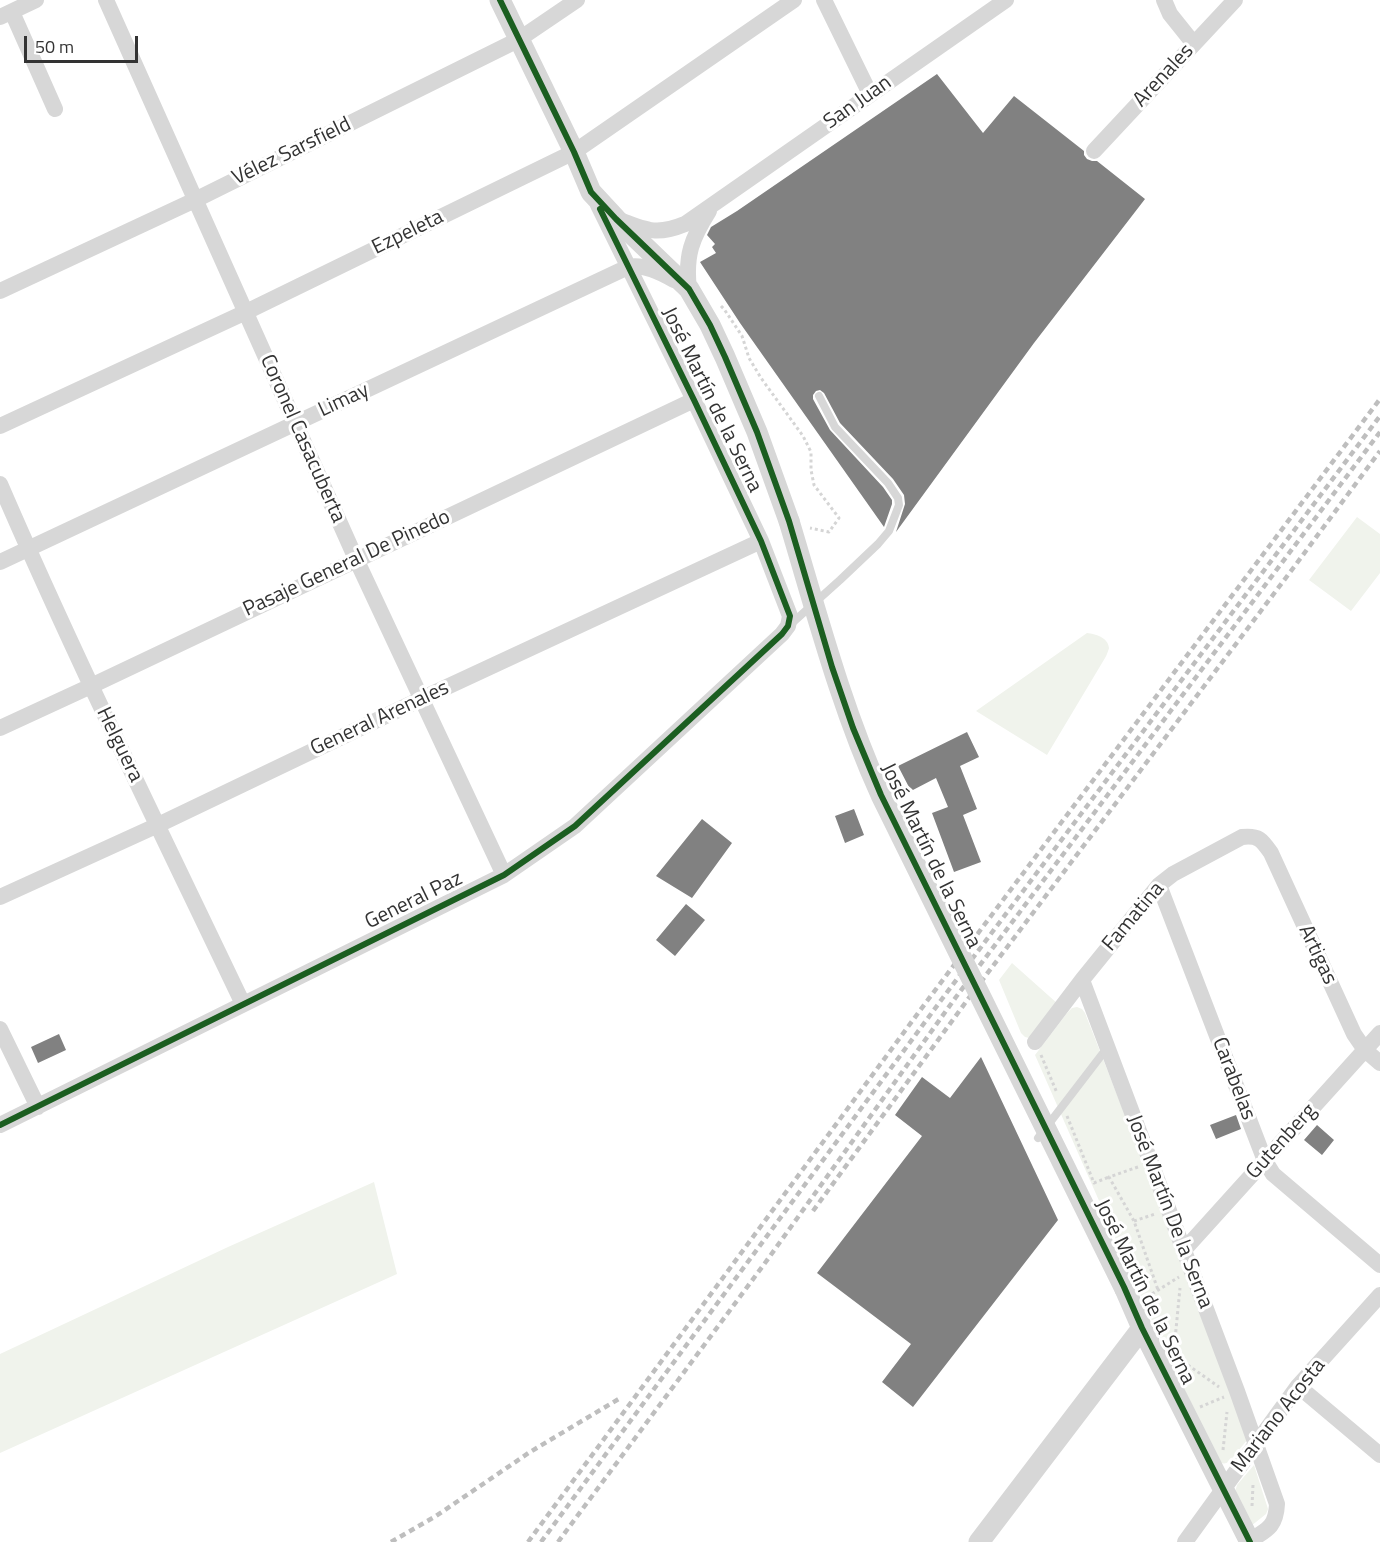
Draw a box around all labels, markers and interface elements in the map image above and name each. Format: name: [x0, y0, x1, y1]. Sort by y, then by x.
scale bar: [27, 24, 141, 62]
text: 50 m: [35, 33, 74, 60]
street label: Arenales: [1128, 39, 1200, 113]
street label: San Juan: [819, 71, 897, 135]
street label: Vélez Sarsfield: [229, 112, 355, 192]
street label: Ezpeleta: [368, 205, 448, 261]
street label: José Martín de la Serna: [655, 303, 767, 497]
street label: Coronel Casacuberta: [254, 351, 350, 527]
street label: Limay: [315, 378, 373, 424]
street label: Pasaje General De Pinedo: [239, 505, 455, 623]
street label: General Arenales: [307, 676, 453, 762]
street label: Helguera: [90, 704, 148, 786]
street label: José Martín de la Serna: [874, 759, 986, 953]
street label: General Paz: [361, 867, 467, 935]
street label: Famatina: [1098, 877, 1170, 957]
street label: Artigas: [1292, 921, 1342, 989]
street label: Carabelas: [1206, 1034, 1260, 1124]
street label: Gutenberg: [1242, 1099, 1322, 1185]
street label: José Martín De la Serna: [1120, 1112, 1218, 1312]
street label: José Martín de la Serna: [1088, 1195, 1200, 1389]
street label: Mariano Acosta: [1227, 1354, 1331, 1478]

